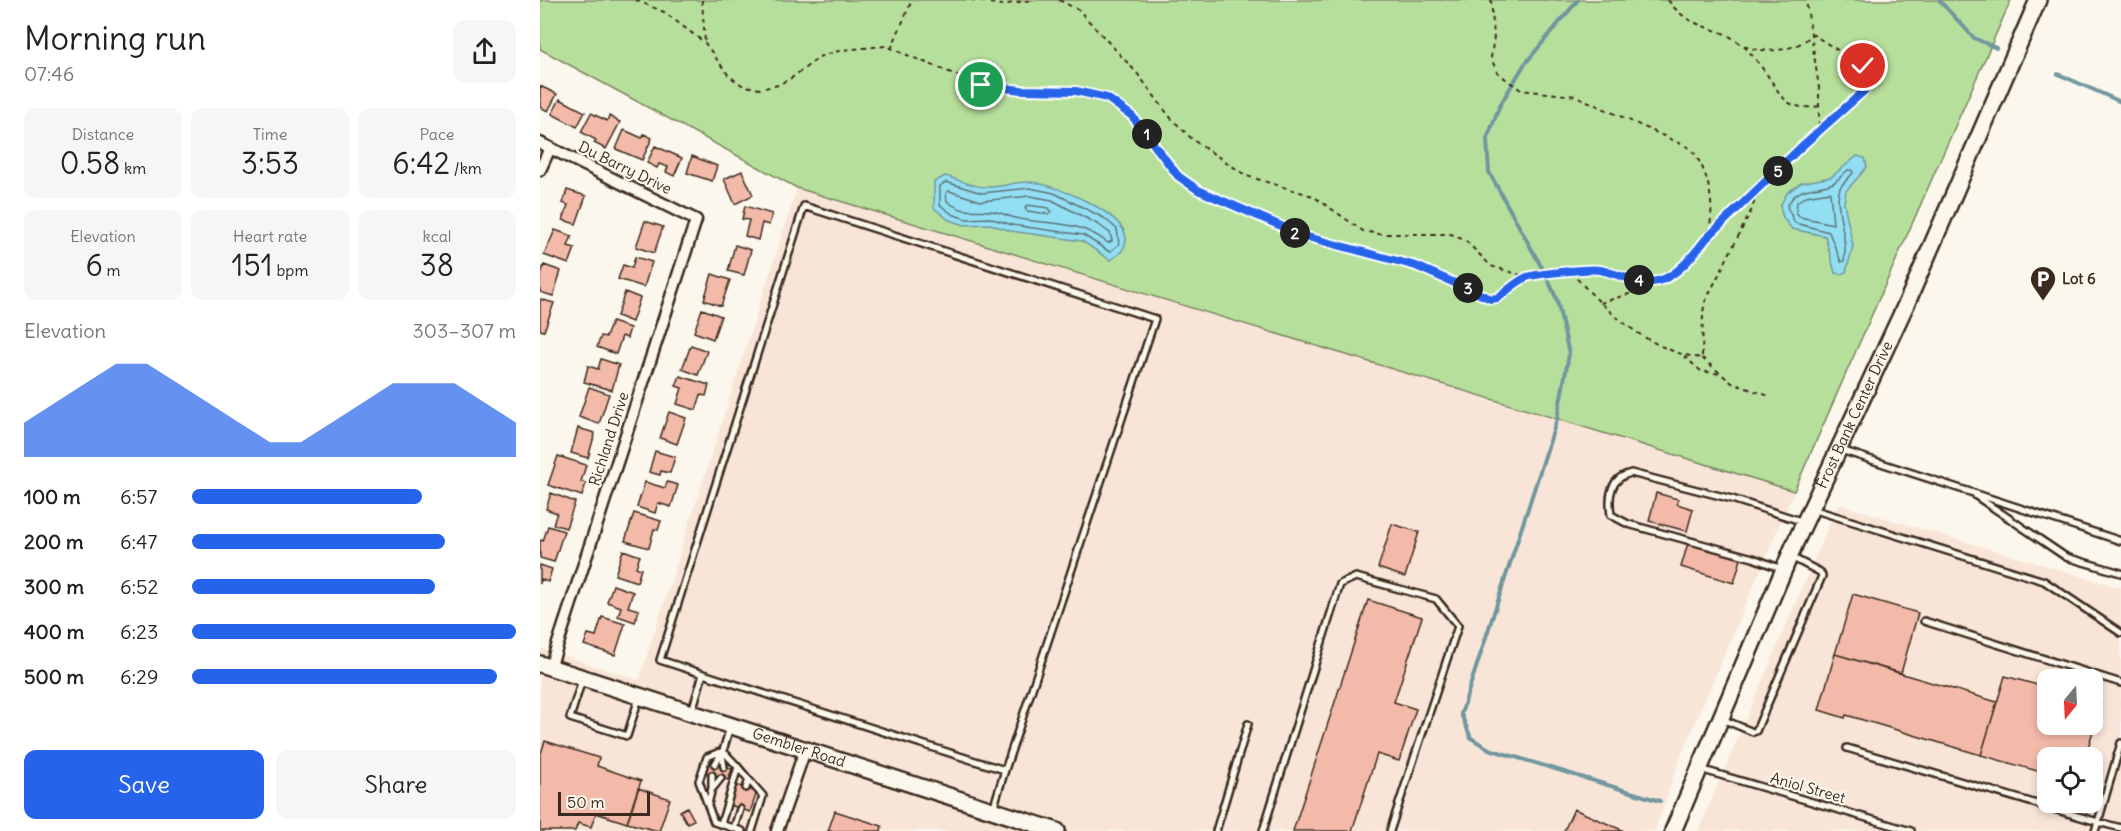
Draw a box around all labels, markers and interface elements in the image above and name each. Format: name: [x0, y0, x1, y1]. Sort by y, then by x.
text: Morning run: [24, 17, 206, 59]
button: share: [453, 20, 516, 83]
pin: [1837, 40, 1888, 91]
icon: check: [1846, 49, 1879, 82]
pin: [955, 59, 1006, 110]
text: 07:46: [24, 61, 74, 86]
icon: arrive: [964, 68, 997, 101]
pin: 1: [1132, 119, 1162, 149]
text: Distance: [72, 124, 134, 144]
text: Time: [253, 124, 287, 144]
text: Pace: [420, 124, 454, 144]
text: 1: [1144, 124, 1150, 144]
street label: Du Barry Drive: [576, 137, 675, 198]
text: 0.58: [60, 144, 120, 182]
text: 3:53: [241, 144, 299, 182]
text: 6:42: [392, 144, 450, 182]
pin: 5: [1763, 156, 1793, 186]
text: km: [120, 158, 146, 178]
text: /km: [450, 158, 482, 178]
text: 5: [1773, 161, 1783, 181]
pin: 2: [1280, 218, 1310, 248]
text: 2: [1291, 223, 1299, 243]
text: Elevation: [70, 226, 136, 246]
text: Heart rate: [233, 226, 307, 246]
text: kcal: [423, 226, 451, 246]
text: 6: [85, 246, 103, 284]
text: 151: [232, 246, 273, 284]
text: 38: [420, 246, 454, 284]
text: m: [103, 260, 121, 280]
text: bpm: [273, 260, 308, 280]
parking icon: Lot 6: [2028, 264, 2058, 302]
pin: 4: [1624, 265, 1654, 295]
place label: Lot 6: [2062, 269, 2096, 288]
text: 4: [1634, 270, 1644, 290]
pin: 3: [1453, 273, 1483, 303]
text: 3: [1463, 278, 1473, 298]
text: Elevation: [24, 318, 106, 343]
text: 303–307 m: [412, 318, 516, 343]
street label: Frost Bank Center Drive: [1812, 338, 1897, 491]
street label: Richland Drive: [584, 389, 633, 488]
text: 100 m: [24, 484, 81, 509]
text: 6:57: [120, 484, 157, 509]
text: 200 m: [24, 529, 84, 554]
text: 6:47: [120, 529, 157, 554]
text: 300 m: [24, 574, 84, 599]
text: 6:52: [120, 574, 159, 599]
text: 400 m: [24, 619, 84, 644]
text: 6:23: [120, 619, 158, 644]
text: 500 m: [24, 664, 84, 689]
text: 6:29: [120, 664, 159, 689]
north arrow: [2037, 669, 2103, 735]
map controls: [2037, 669, 2103, 813]
street label: Gembler Road: [750, 723, 848, 771]
button: locate: [2037, 747, 2103, 813]
button: Save: [24, 750, 264, 819]
button: Share: [276, 750, 516, 819]
street label: Aniol Street: [1768, 768, 1848, 807]
scale bar: [558, 789, 650, 816]
text: 50 m: [567, 792, 605, 812]

